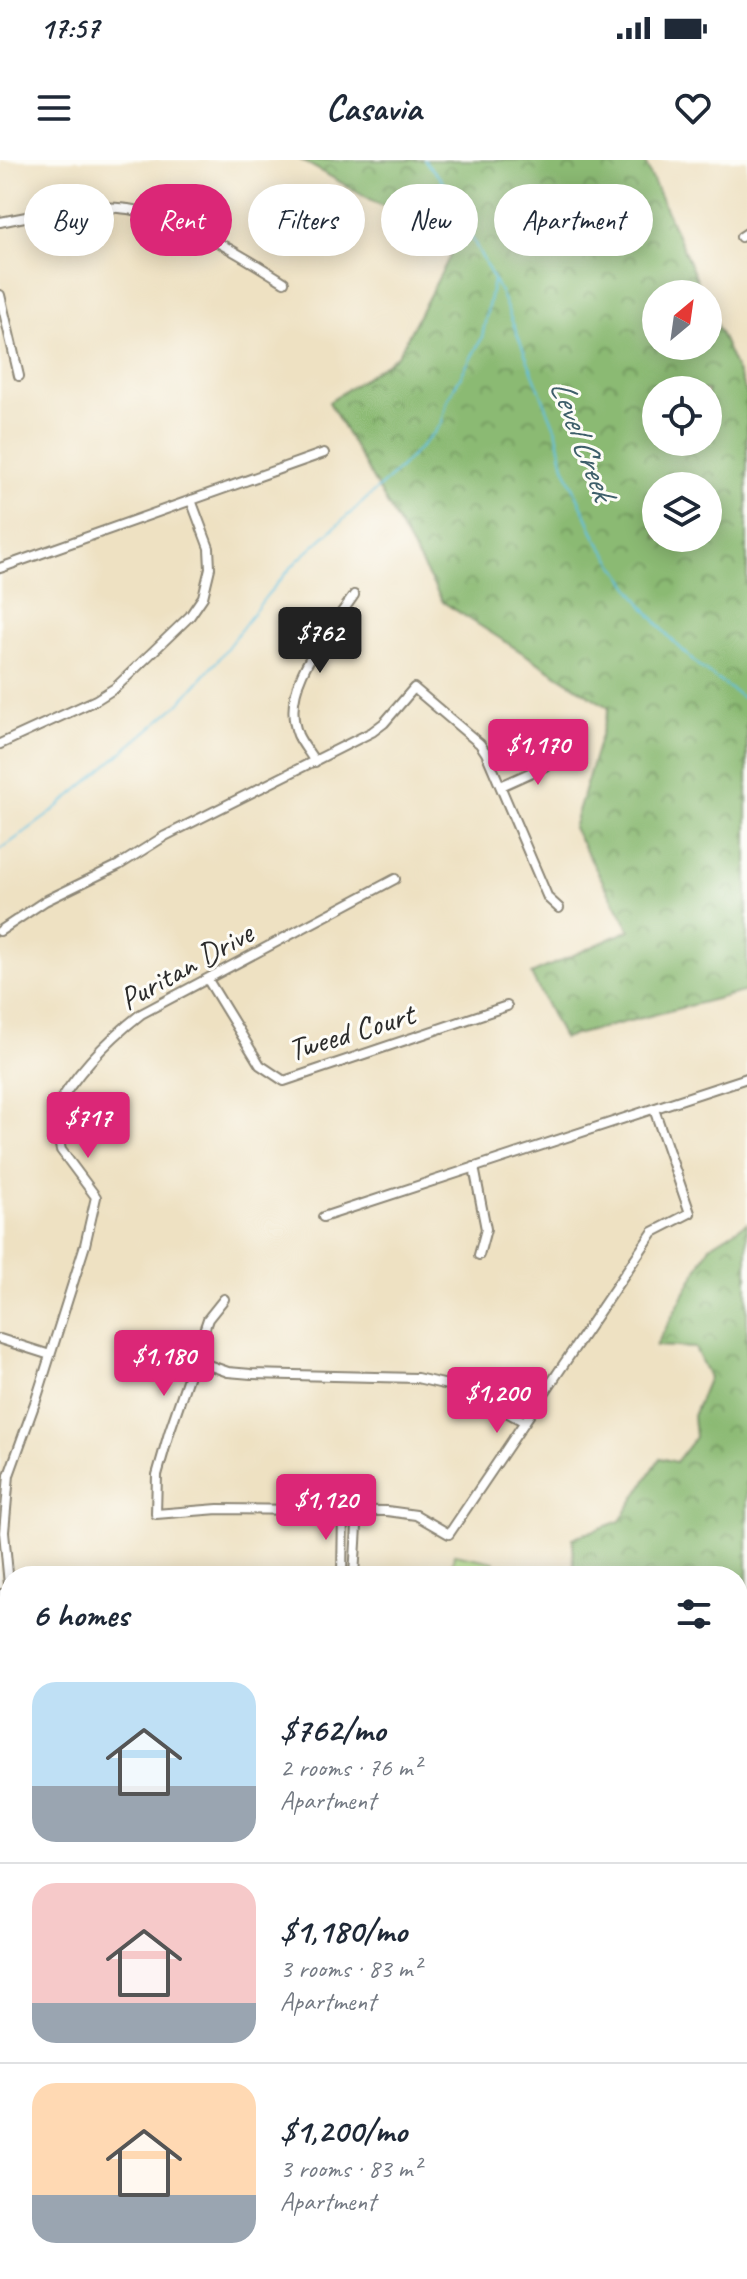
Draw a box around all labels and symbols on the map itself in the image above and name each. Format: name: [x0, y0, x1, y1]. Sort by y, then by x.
north arrow: [642, 280, 722, 360]
water label: Level Creek: [541, 373, 627, 510]
pin: $762: [273, 607, 367, 675]
pin: $1,170: [473, 719, 603, 787]
street label: Puritan Drive: [112, 911, 262, 1019]
street label: Tweed Court: [283, 992, 422, 1071]
pin: $717: [41, 1092, 135, 1160]
pin: $1,180: [99, 1330, 229, 1398]
pin: $1,200: [432, 1367, 562, 1435]
pin: $1,120: [261, 1474, 391, 1542]

